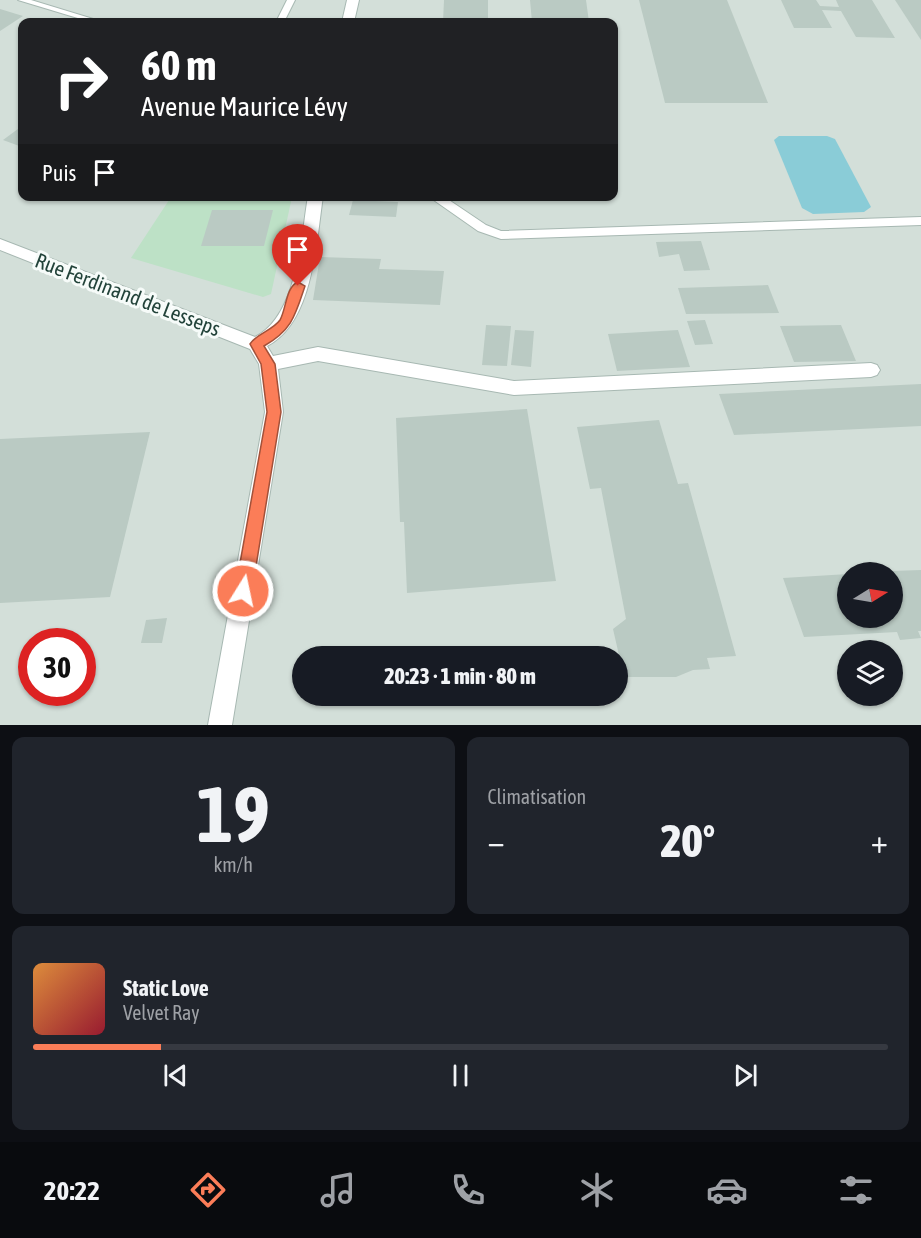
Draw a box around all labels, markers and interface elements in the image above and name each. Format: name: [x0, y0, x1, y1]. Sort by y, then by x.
text: 60 m: [141, 41, 216, 89]
icon: right: [42, 42, 120, 120]
text: Avenue Maurice Lévy: [141, 91, 348, 122]
icon: arrive: [88, 156, 121, 189]
text: Puis: [42, 160, 76, 186]
pin: [272, 224, 323, 286]
icon: arrive: [281, 233, 314, 266]
street label: Rue Ferdinand de Lesseps: [32, 248, 224, 340]
position arrow: [211, 559, 275, 623]
north arrow: [837, 562, 903, 628]
map controls: [837, 562, 903, 706]
speed limit sign: 30: [18, 628, 96, 706]
button: layers: [837, 640, 903, 706]
text: 20:23 · 1 min · 80 m: [384, 663, 536, 689]
text: 19: [197, 769, 270, 859]
text: Climatisation: [488, 785, 586, 808]
text: 20°: [660, 815, 715, 867]
text: −: [488, 822, 505, 860]
text: +: [871, 822, 888, 860]
text: km/h: [213, 853, 253, 876]
text: Static Love: [123, 975, 209, 1001]
text: Velvet Ray: [123, 1001, 200, 1024]
icon: previous: [159, 1059, 192, 1092]
icon: pause: [444, 1059, 477, 1092]
icon: next: [729, 1059, 762, 1092]
icon: directions: [187, 1169, 229, 1211]
icon: music: [317, 1169, 359, 1211]
icon: phone: [447, 1169, 489, 1211]
icon: climate: [576, 1169, 618, 1211]
icon: car: [706, 1169, 748, 1211]
icon: filters: [835, 1169, 877, 1211]
text: 20:22: [44, 1175, 100, 1206]

